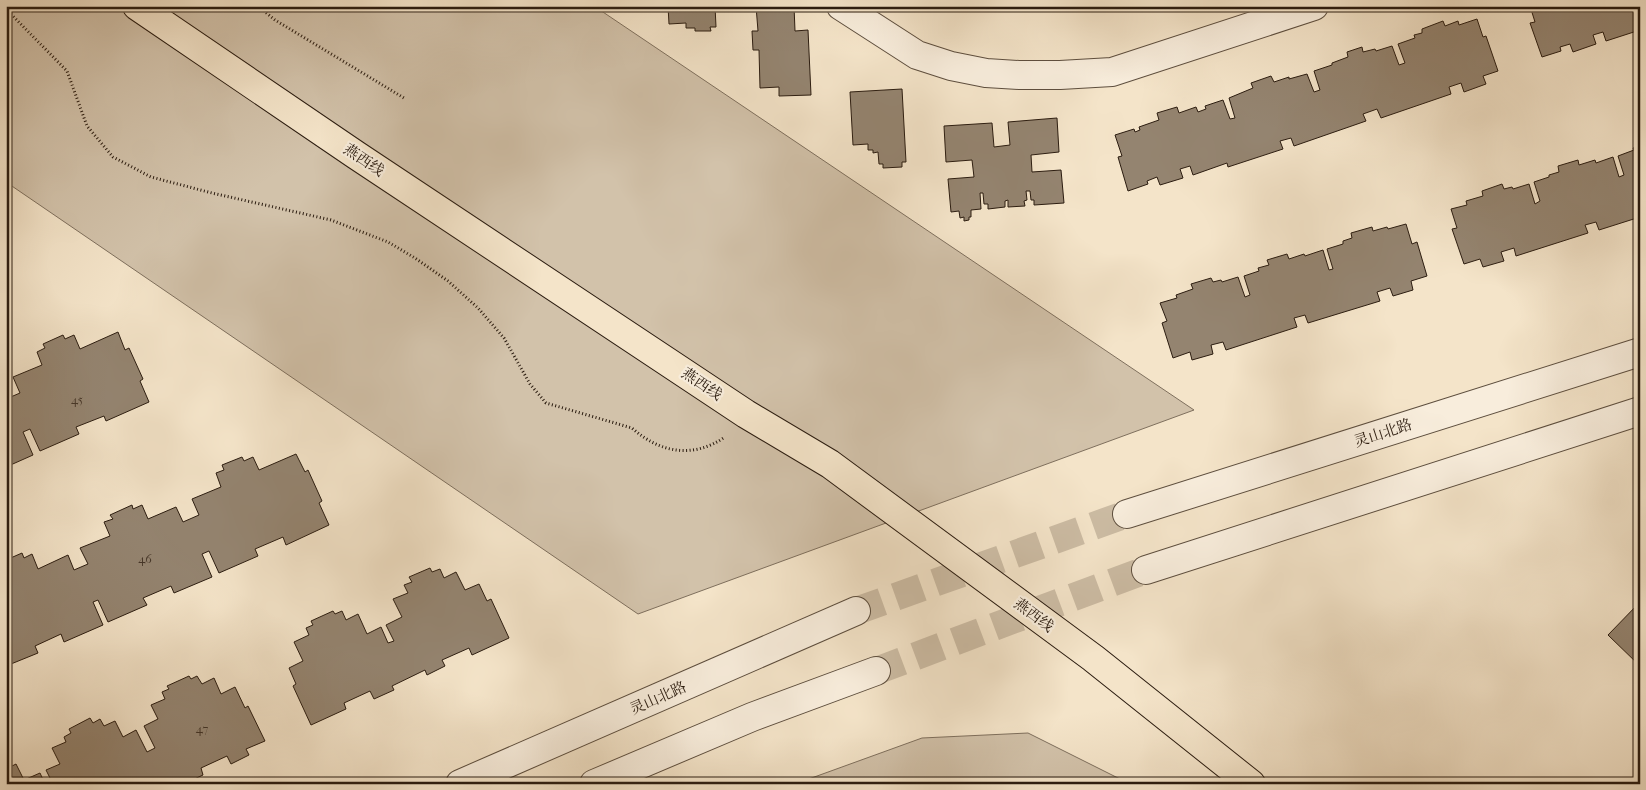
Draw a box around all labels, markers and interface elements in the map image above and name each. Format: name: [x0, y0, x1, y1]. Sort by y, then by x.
street label: 燕西线: [340, 140, 388, 180]
street label: 燕西线: [678, 364, 726, 404]
house number: 45: [71, 393, 83, 407]
street label: 灵山北路: [1352, 415, 1414, 451]
house number: 46: [138, 552, 152, 566]
street label: 燕西线: [1011, 594, 1057, 636]
street label: 灵山北路: [627, 678, 689, 718]
house number: 47: [196, 722, 208, 736]

